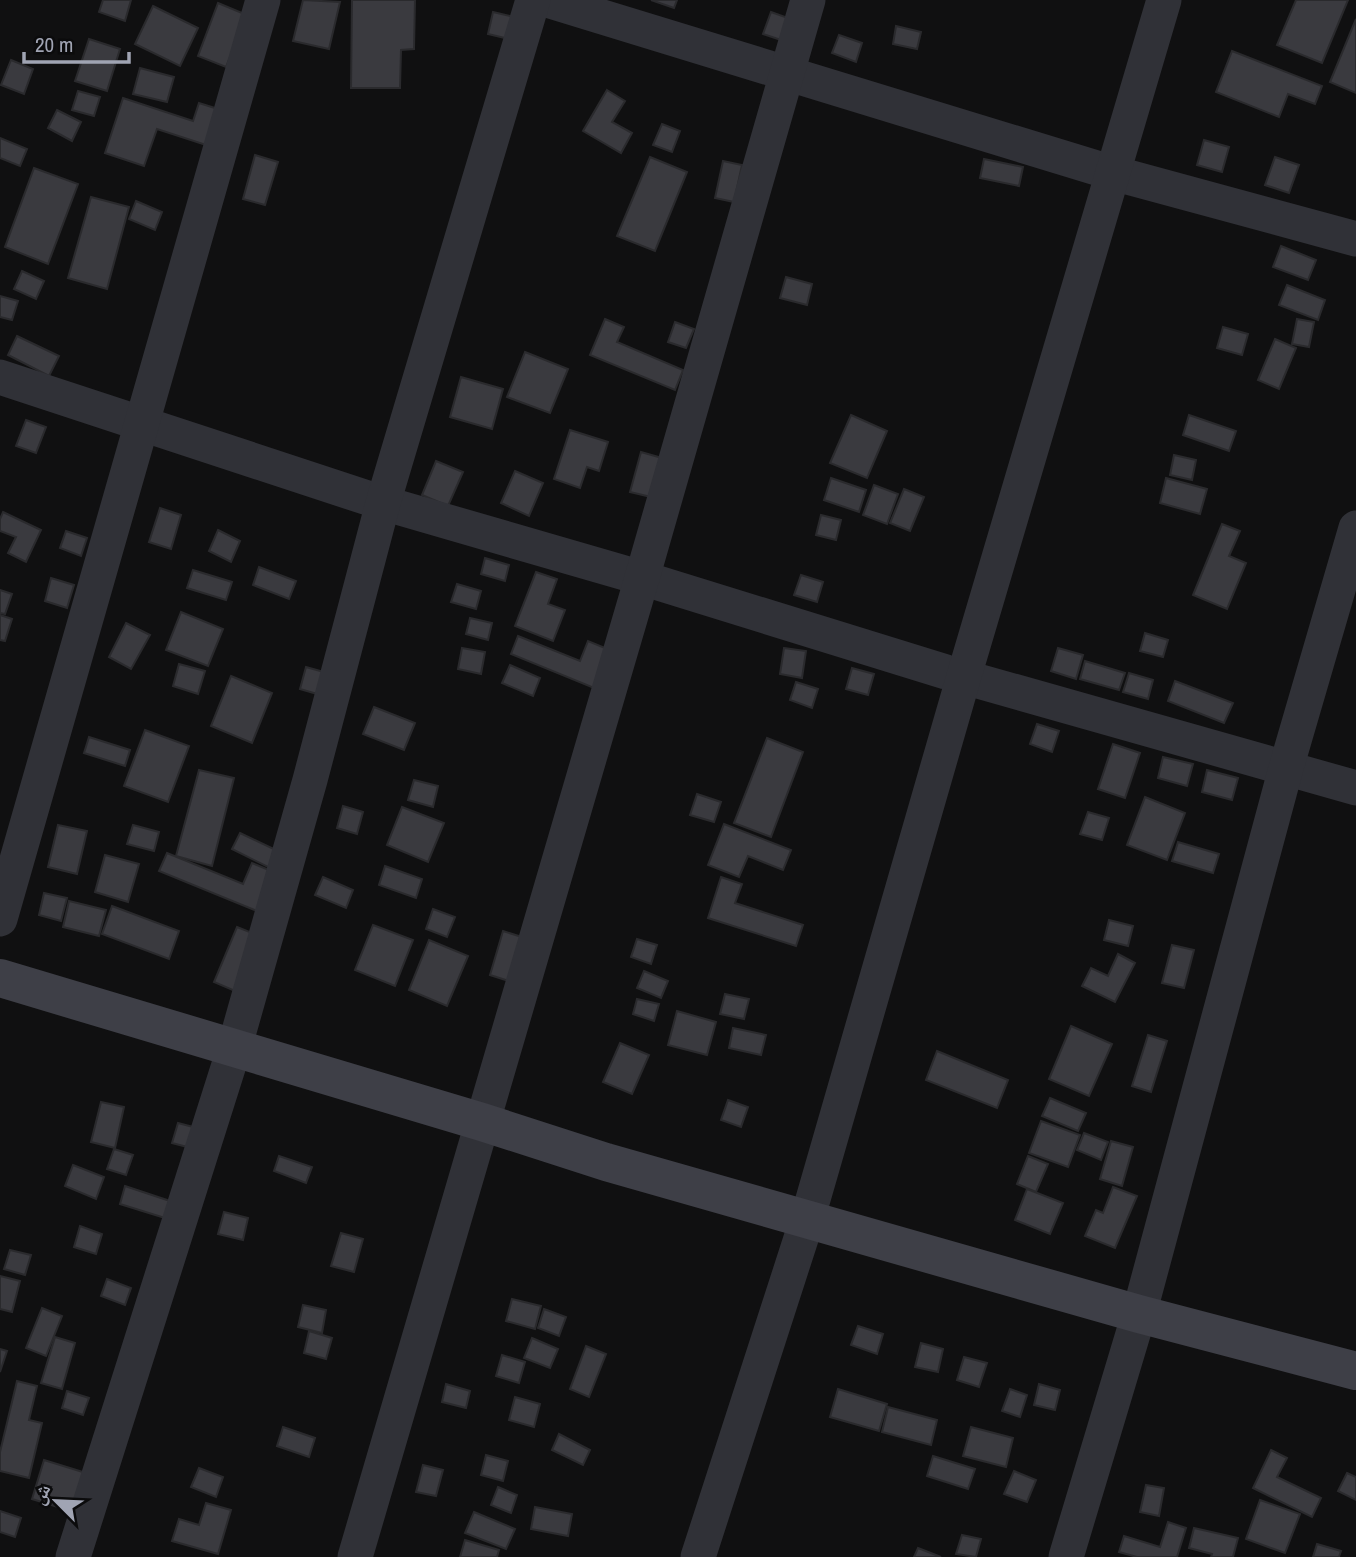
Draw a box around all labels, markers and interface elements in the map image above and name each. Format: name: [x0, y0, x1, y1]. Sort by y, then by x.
scale bar: [24, 21, 130, 65]
text: 20 m: [35, 30, 73, 59]
north arrow: [21, 1466, 91, 1536]
text: ش: [24, 1480, 56, 1509]

